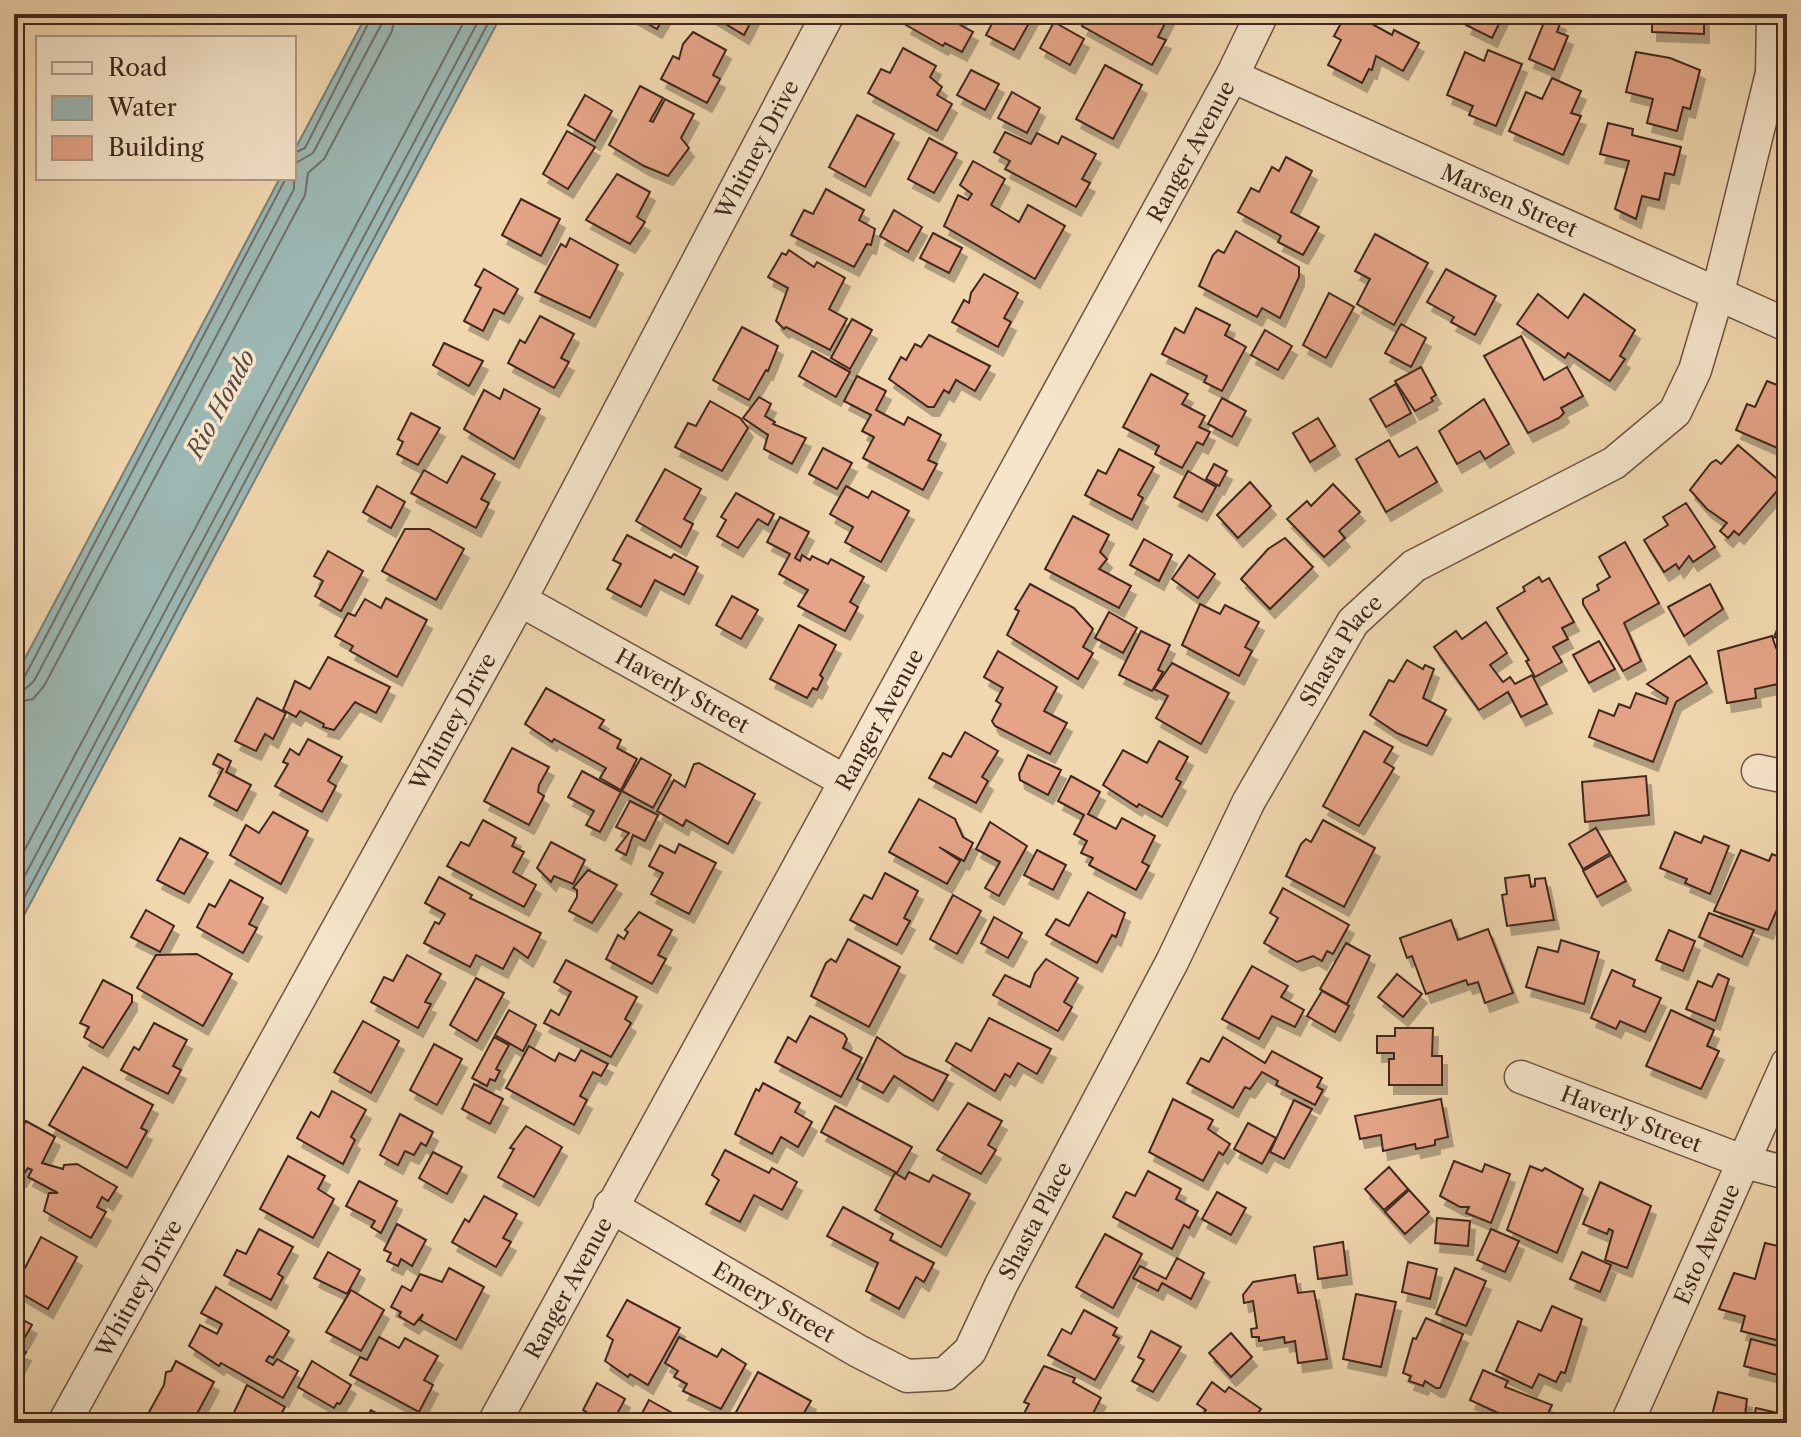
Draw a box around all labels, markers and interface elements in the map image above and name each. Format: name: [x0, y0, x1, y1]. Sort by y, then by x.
legend: [36, 36, 296, 180]
text: Road: [108, 53, 168, 82]
street label: Whitney Drive: [709, 75, 805, 225]
street label: Ranger Avenue: [1141, 76, 1241, 227]
text: Water: [107, 93, 177, 122]
text: Building: [108, 133, 204, 162]
street label: Marsen Street: [1437, 159, 1582, 243]
water label: Rio Hondo: [179, 345, 261, 465]
street label: Shasta Place: [1294, 589, 1388, 711]
street label: Haverly Street: [611, 643, 754, 739]
street label: Ranger Avenue: [830, 644, 929, 795]
street label: Whitney Drive: [404, 648, 502, 796]
street label: Haverly Street: [1557, 1080, 1706, 1158]
street label: Shasta Place: [993, 1157, 1078, 1285]
street label: Esto Avenue: [1669, 1180, 1746, 1309]
street label: Ranger Avenue: [519, 1213, 618, 1364]
street label: Whitney Drive: [90, 1215, 188, 1363]
street label: Emery Street: [708, 1256, 840, 1349]

